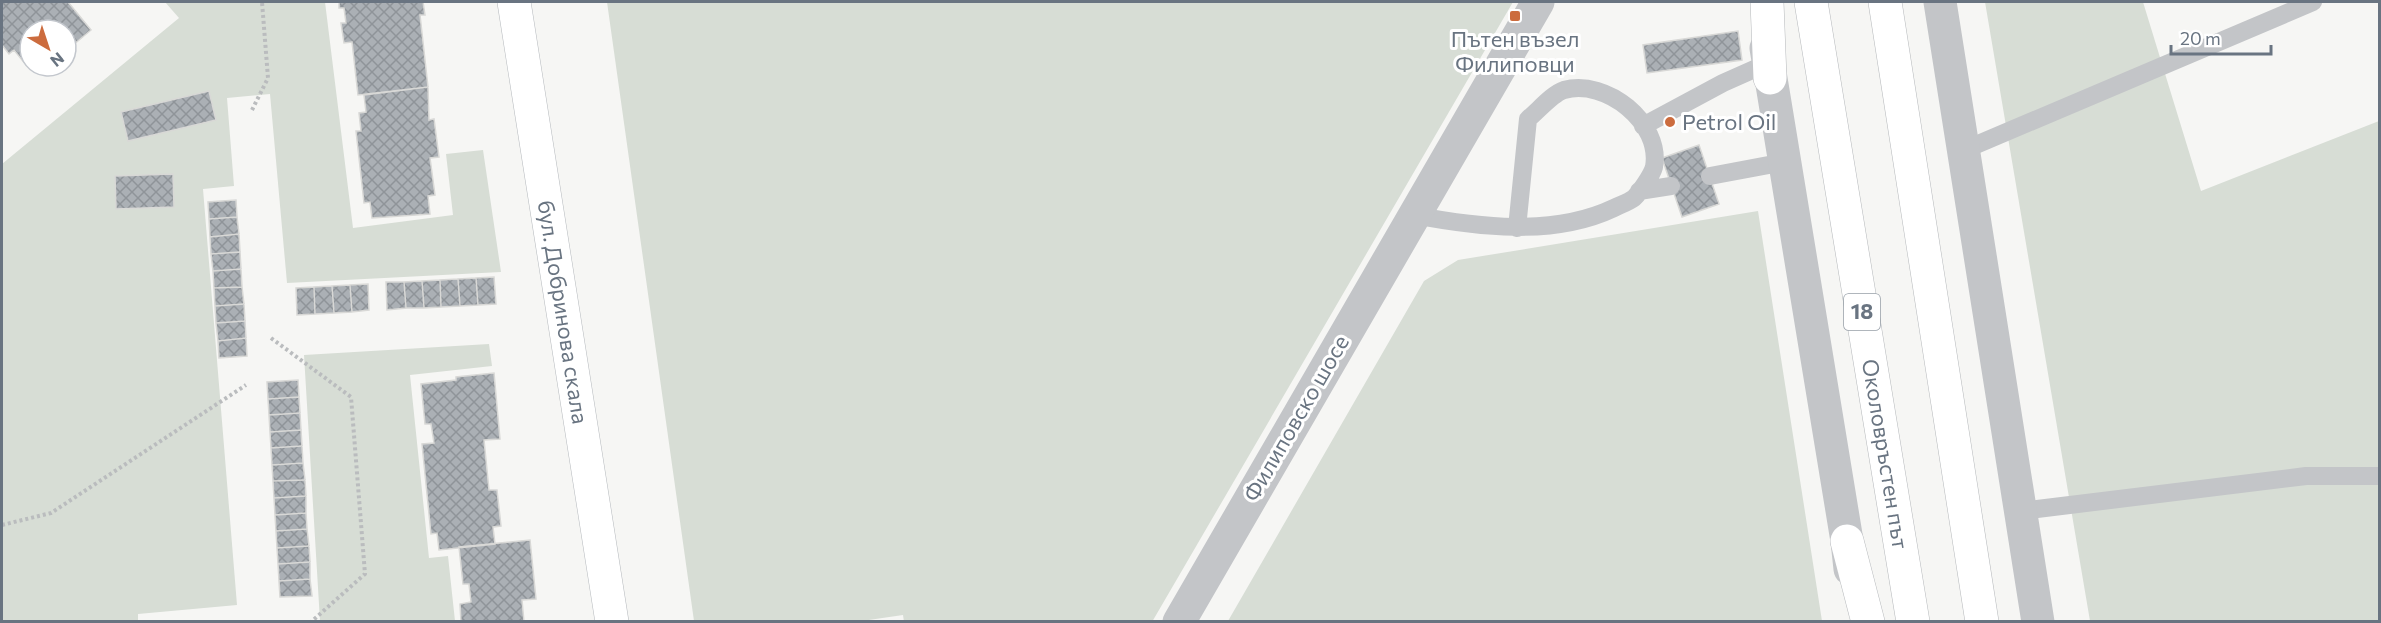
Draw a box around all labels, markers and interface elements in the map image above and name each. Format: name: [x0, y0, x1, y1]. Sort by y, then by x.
marker: Пътен възел Филиповци: [1508, 9, 1522, 23]
north arrow: [18, 18, 78, 78]
scale bar: [2171, 18, 2272, 56]
place label: Пътен възел Филиповци: [1451, 25, 1579, 77]
text: 20 m: [2180, 27, 2221, 49]
text: N: [47, 49, 68, 71]
place label: Petrol Oil: [1682, 108, 1776, 135]
marker: Petrol Oil: [1663, 115, 1677, 129]
street label: бул. Добринова скала: [533, 198, 595, 426]
road number: 18: [1844, 294, 1880, 330]
street label: Филиповско шосе: [1237, 330, 1354, 506]
street label: Околовръстен път: [1857, 357, 1915, 551]

